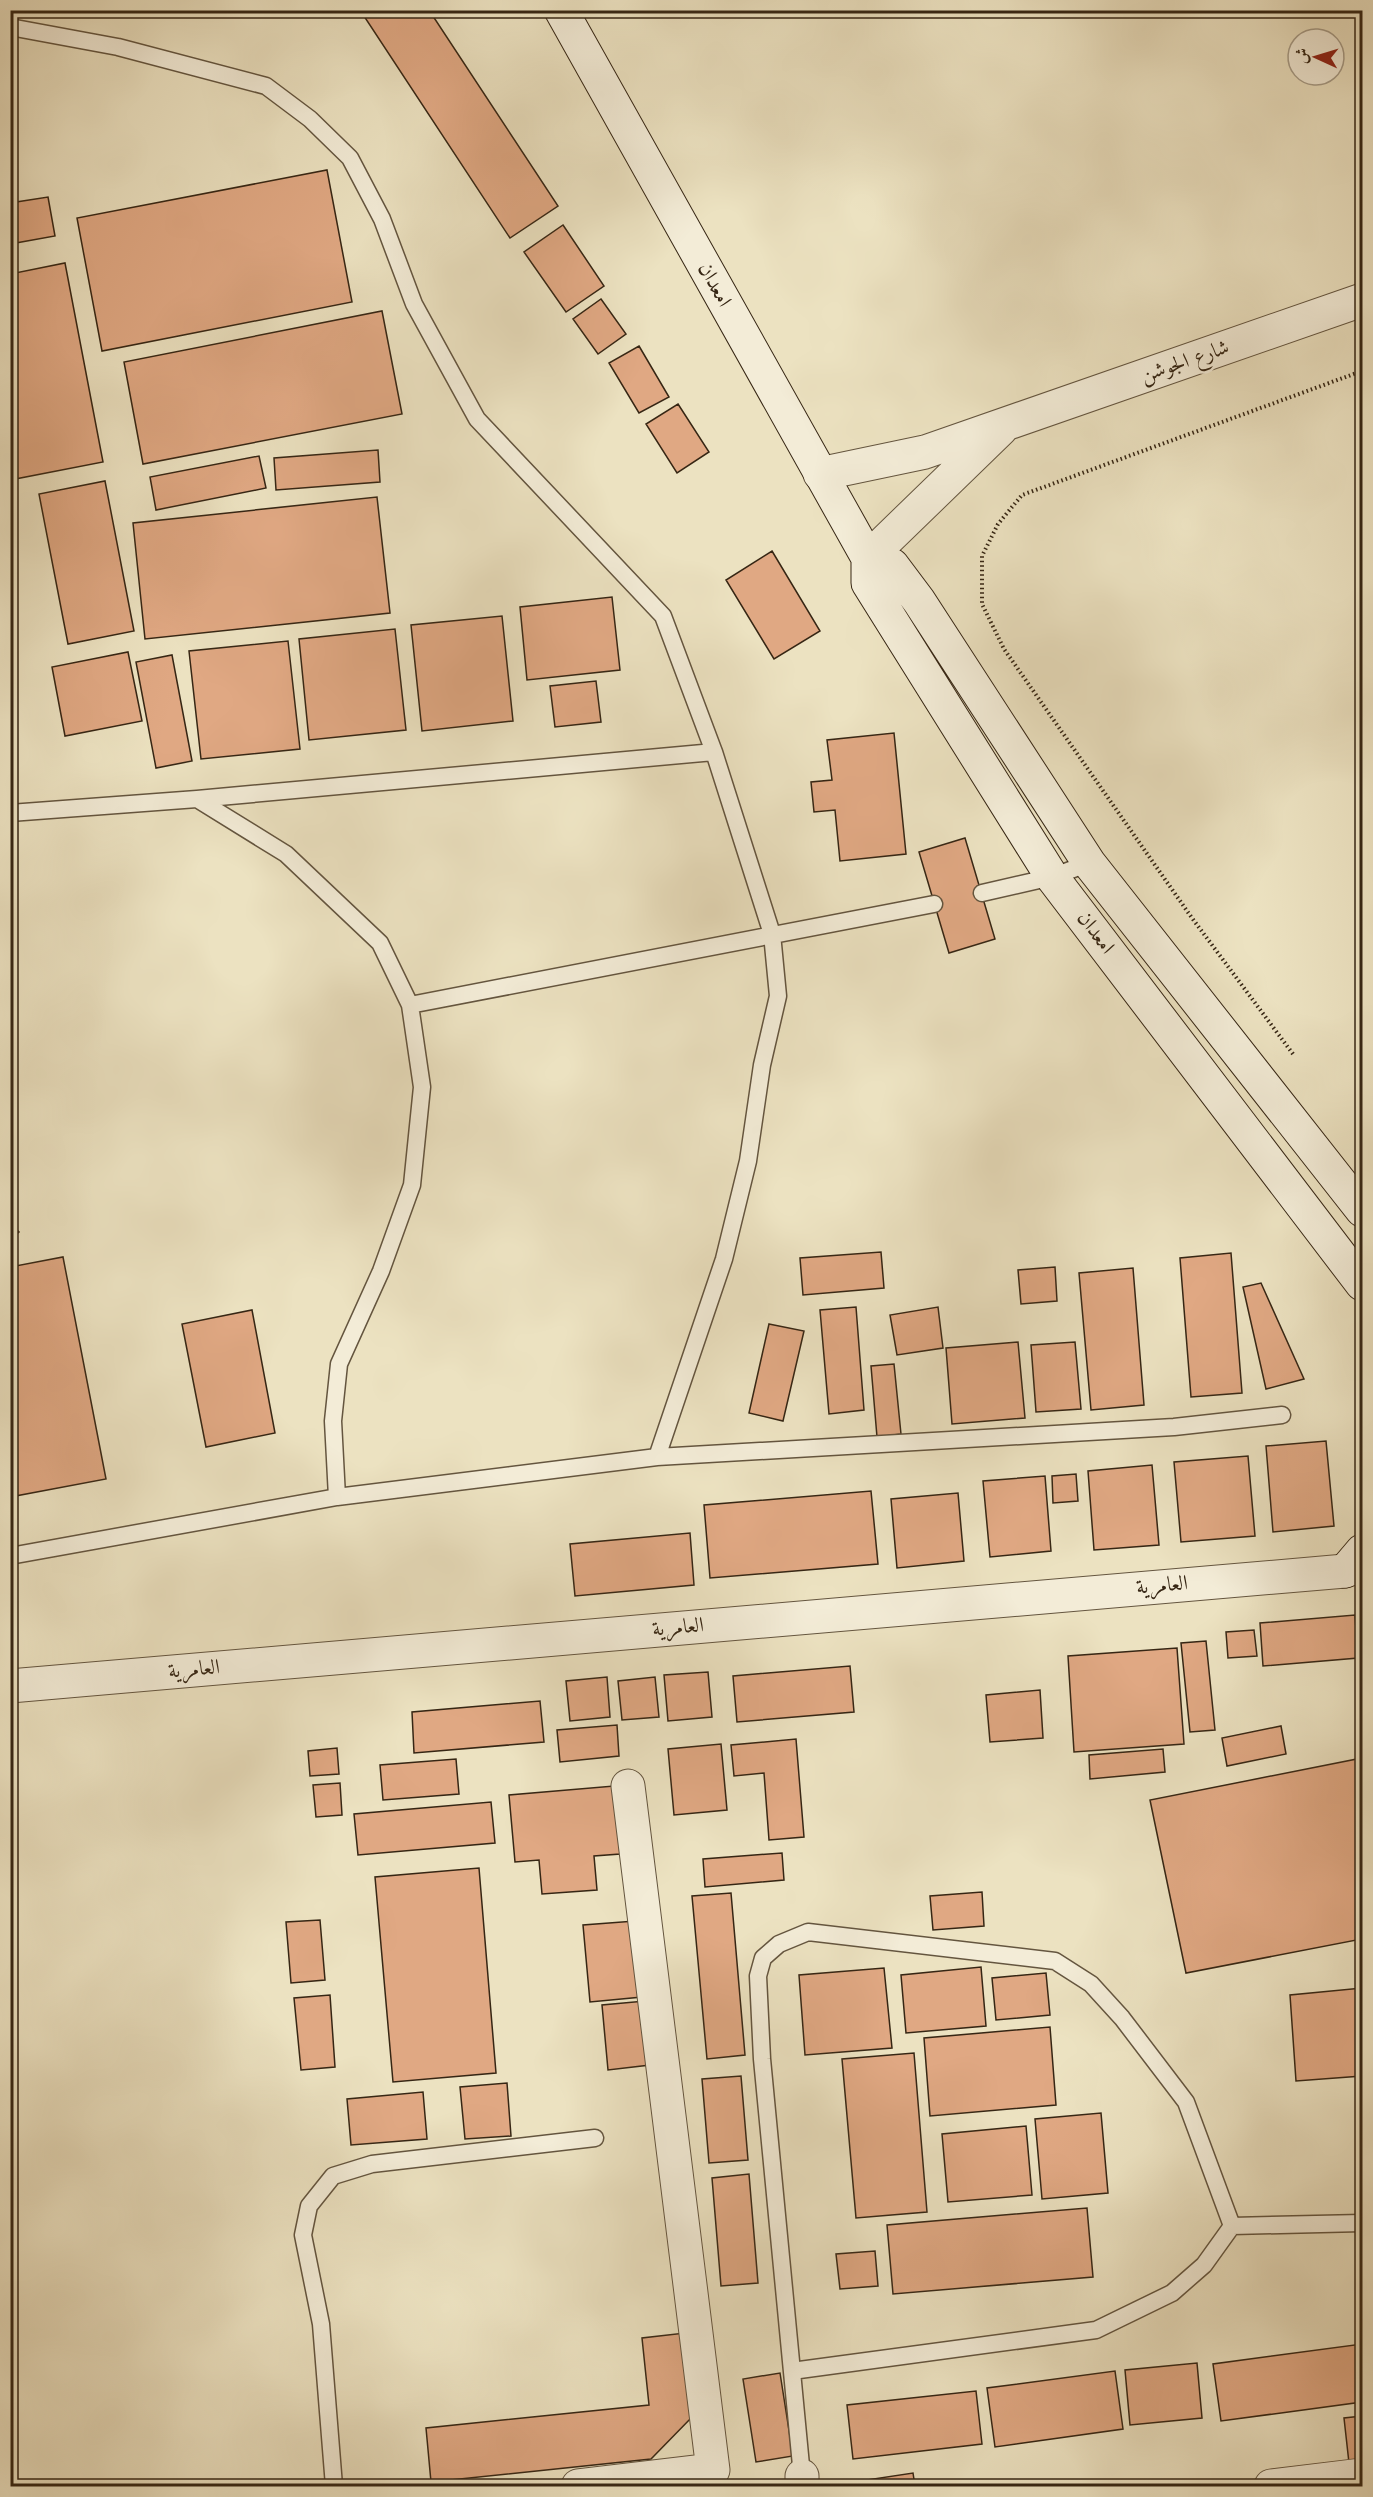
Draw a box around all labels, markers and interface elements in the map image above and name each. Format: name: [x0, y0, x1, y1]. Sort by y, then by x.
north arrow: [1286, 27, 1346, 87]
text: ش: [1294, 48, 1312, 65]
street label: امعدان: [693, 259, 735, 311]
street label: شارع الجوشن: [1138, 337, 1234, 393]
street label: امعدان: [1073, 908, 1117, 958]
street label: العامرية: [1135, 1573, 1189, 1602]
street label: العامرية: [651, 1615, 705, 1644]
street label: العامرية: [167, 1657, 221, 1686]

